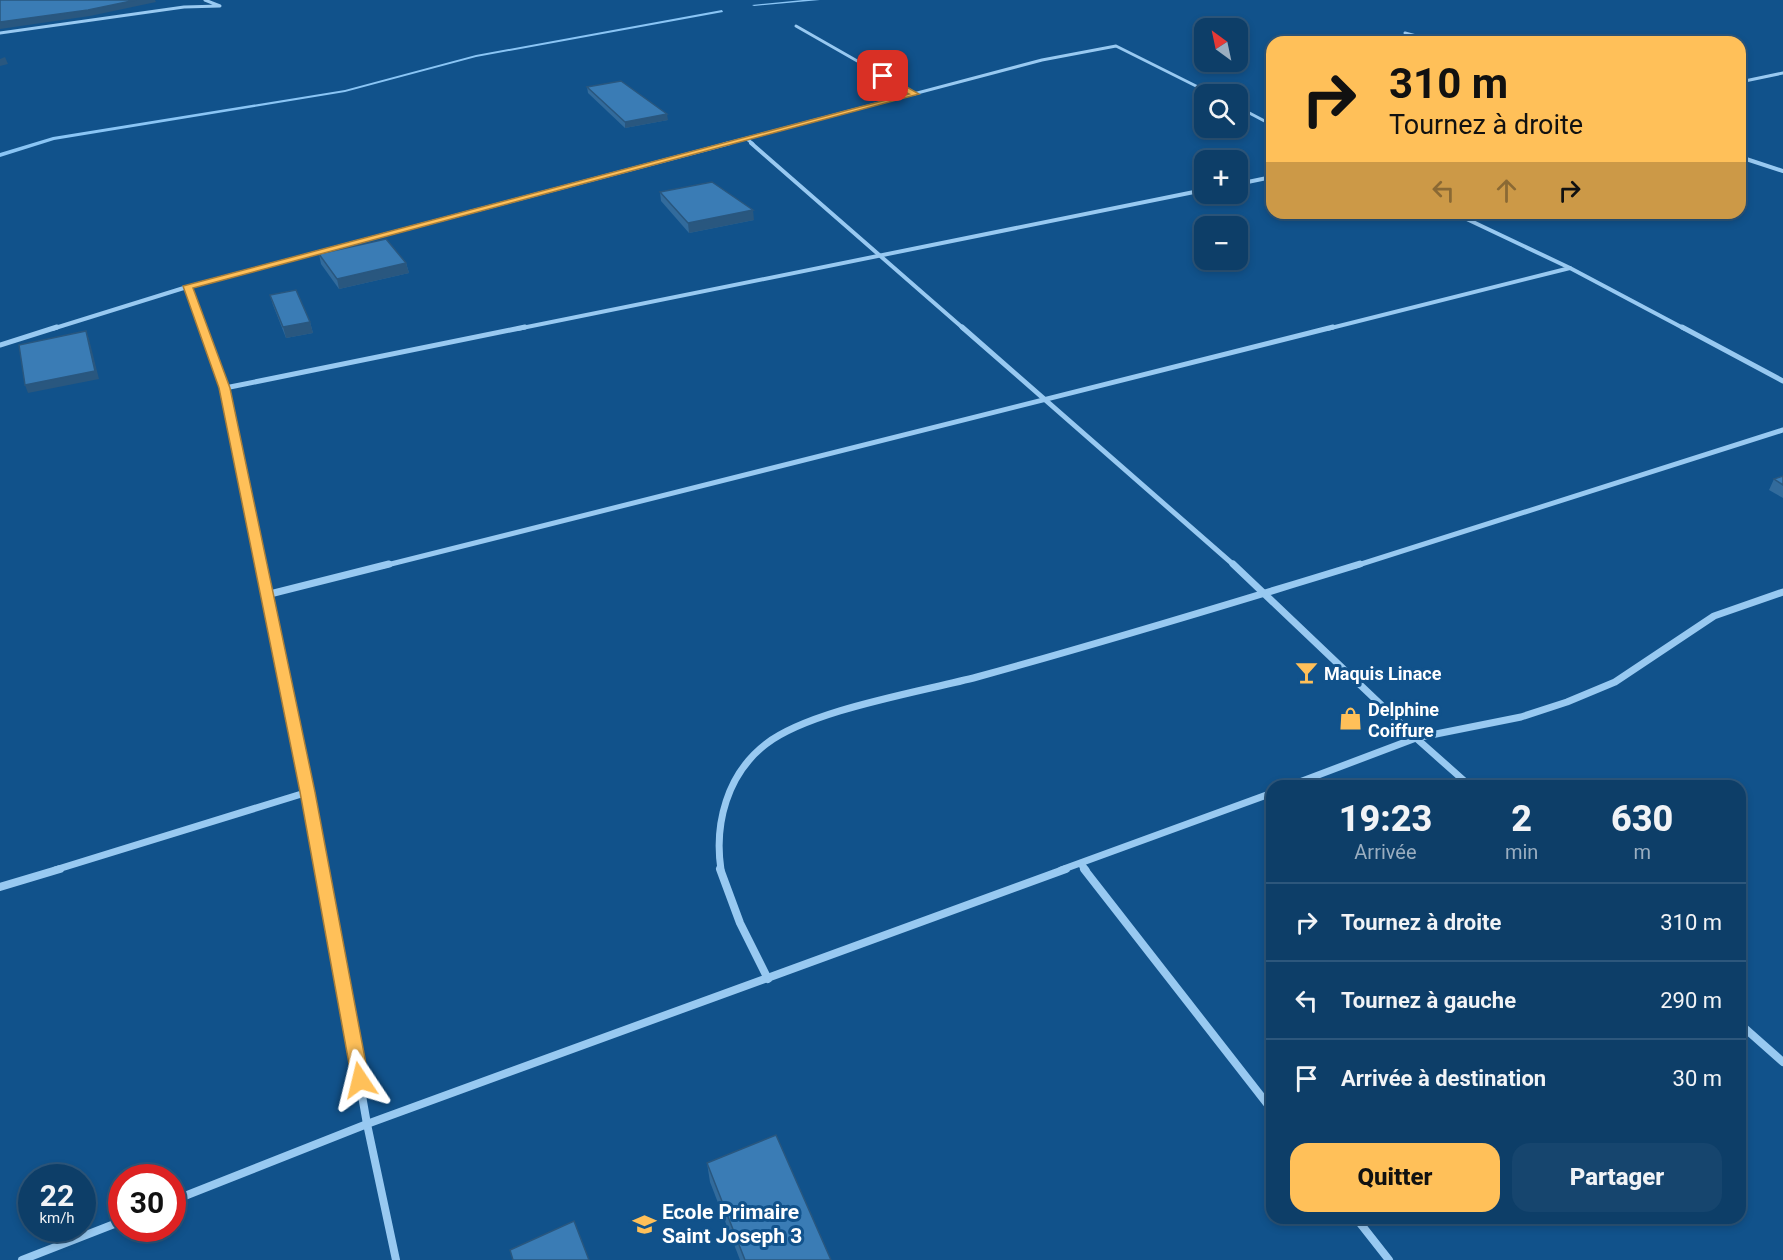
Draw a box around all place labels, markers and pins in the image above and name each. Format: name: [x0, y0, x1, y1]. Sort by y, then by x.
pin: [857, 50, 908, 101]
bar icon: Maquis Linace: [1293, 660, 1319, 686]
place label: Maquis Linace: [1324, 663, 1442, 684]
place label: Delphine Coiffure: [1368, 699, 1439, 741]
shop icon: Delphine Coiffure: [1337, 706, 1363, 732]
place label: Ecole Primaire Saint Joseph 3: [662, 1200, 802, 1248]
school or university icon: Ecole Primaire Saint Joseph 3: [631, 1211, 657, 1237]

